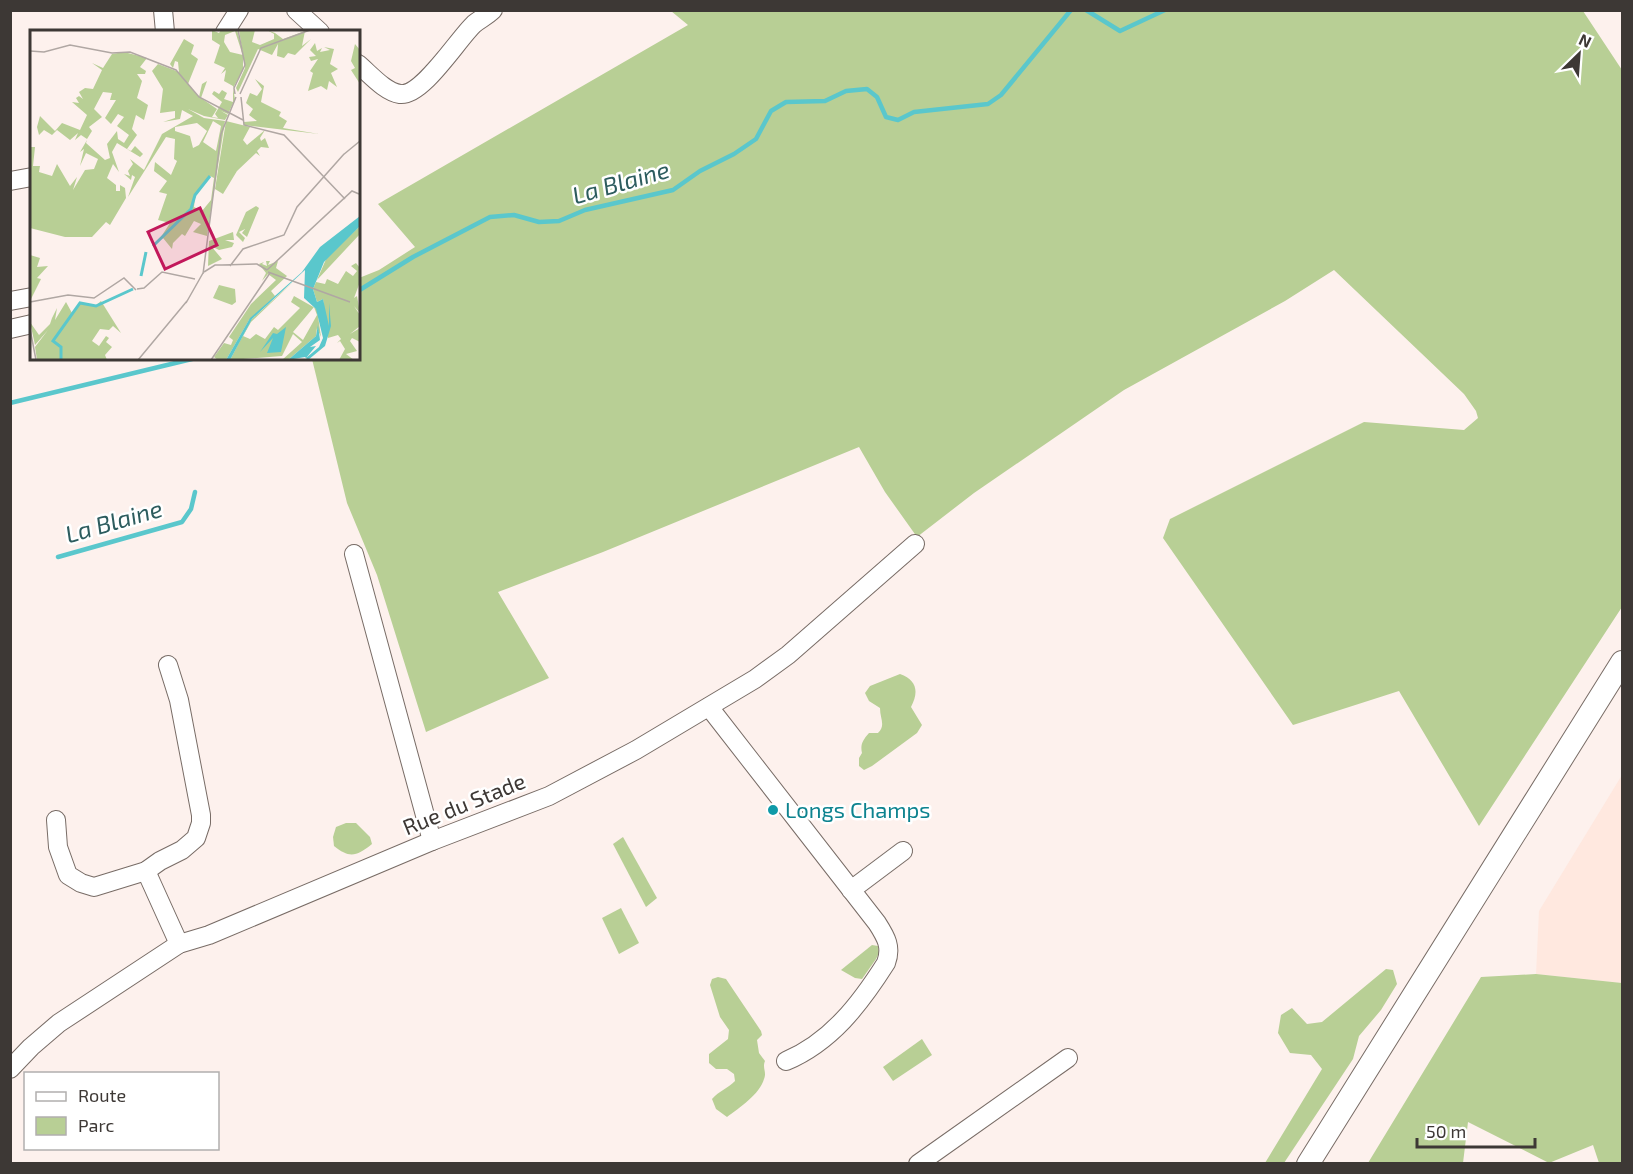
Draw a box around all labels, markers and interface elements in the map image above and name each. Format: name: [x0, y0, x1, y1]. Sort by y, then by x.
north arrow: [1549, 24, 1609, 84]
text: N: [1576, 29, 1595, 51]
inset map: [30, 30, 360, 360]
water label: La Blaine: [569, 154, 673, 209]
water label: La Blaine: [62, 493, 166, 548]
street label: Rue du Stade: [398, 767, 529, 839]
place label: Longs Champs: [785, 796, 931, 822]
marker: Longs Champs: [766, 803, 780, 817]
legend: [24, 1072, 219, 1150]
text: Route: [78, 1084, 126, 1106]
scale bar: [1417, 1111, 1536, 1149]
text: Parc: [78, 1114, 114, 1136]
text: 50 m: [1426, 1120, 1466, 1142]

